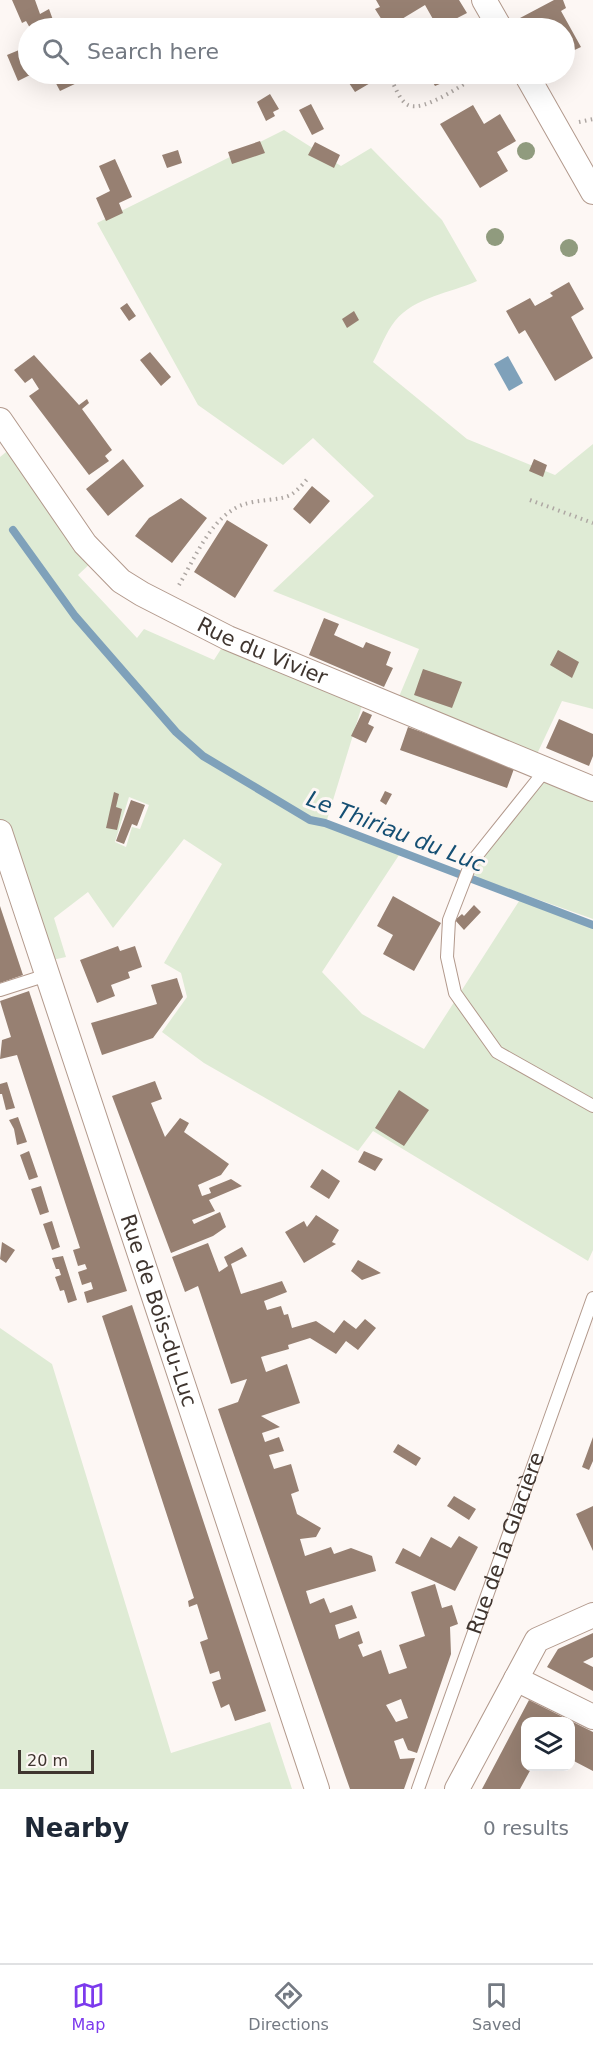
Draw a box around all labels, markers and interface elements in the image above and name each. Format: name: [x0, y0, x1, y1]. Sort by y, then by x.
search box: [18, 18, 575, 84]
icon: search: [39, 35, 72, 68]
text: Search here: [87, 39, 219, 64]
street label: Rue du Vivier: [193, 612, 331, 690]
water label: Le Thiriau du Luc: [303, 786, 489, 877]
street label: Rue de Bois-du-Luc: [115, 1211, 202, 1410]
street label: Rue de la Glacière: [462, 1449, 549, 1637]
map controls: [521, 1717, 575, 1771]
button: layers: [521, 1717, 575, 1771]
scale bar: [18, 1747, 94, 1774]
text: 20 m: [27, 1751, 68, 1770]
text: Nearby: [24, 1813, 129, 1843]
text: 0 results: [483, 1816, 569, 1840]
tab: Map: [72, 1979, 105, 2034]
tab: Directions: [248, 1979, 329, 2034]
tab: Saved: [472, 1979, 521, 2034]

